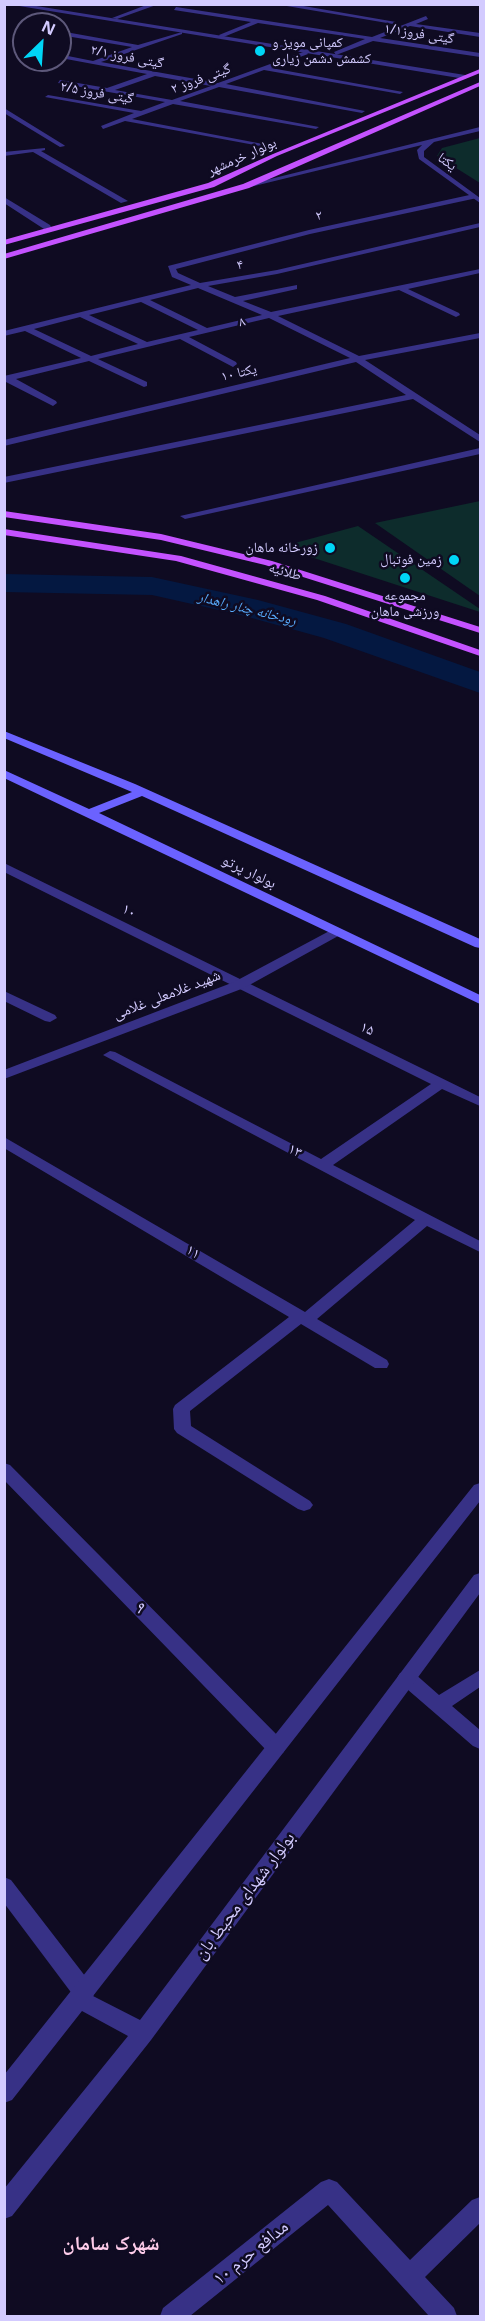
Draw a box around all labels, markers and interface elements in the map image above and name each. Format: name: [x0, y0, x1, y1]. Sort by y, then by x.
north arrow: [12, 12, 72, 72]
text: N: [38, 15, 59, 40]
street label: ۱/۱گیتی فروز: [383, 20, 455, 48]
place label: کمپانی مویز و کشمش دشمن زیاری: [272, 35, 371, 68]
street label: گیتی فروز ۲/۱: [89, 42, 165, 72]
marker: کمپانی مویز و کشمش دشمن زیاری: [253, 44, 267, 58]
street label: گیتی فروز ۲: [169, 60, 233, 98]
street label: گیتی فروز ۲/۵: [59, 78, 135, 108]
street label: بولوار خرمشهر: [205, 134, 279, 180]
street label: یکتا: [434, 149, 460, 175]
street label: ۲: [314, 207, 324, 225]
street label: ۴: [236, 256, 244, 274]
street label: ۸: [237, 313, 247, 331]
street label: ۱۰ یکتا: [220, 361, 258, 385]
place label: زورخانه ماهان: [246, 540, 318, 556]
marker: زورخانه ماهان: [323, 541, 337, 555]
place label: زمین فوتبال: [380, 552, 442, 568]
marker: زمین فوتبال: [447, 553, 461, 567]
street label: طلائیه: [267, 559, 303, 585]
marker: مجموعه ورزشی ماهان: [398, 571, 412, 585]
place label: مجموعه ورزشی ماهان: [371, 588, 439, 620]
water label: رودخانه چنار راهدار: [196, 589, 298, 629]
street label: بولوار پرتو: [219, 851, 279, 893]
street label: ۱۰: [119, 900, 139, 922]
street label: شهید غلامعلی غلامی: [111, 966, 223, 1024]
street label: ۱۵: [357, 1018, 377, 1040]
street label: ۱۳: [285, 1140, 305, 1162]
street label: ۱۱: [183, 1241, 203, 1263]
street label: ۹: [129, 1598, 151, 1618]
street label: بولوار شهدای محیط بان: [190, 1828, 300, 1964]
street label: مدافع حرم ۱۰: [209, 2216, 293, 2290]
district label: شهرک سامان: [63, 2232, 159, 2256]

